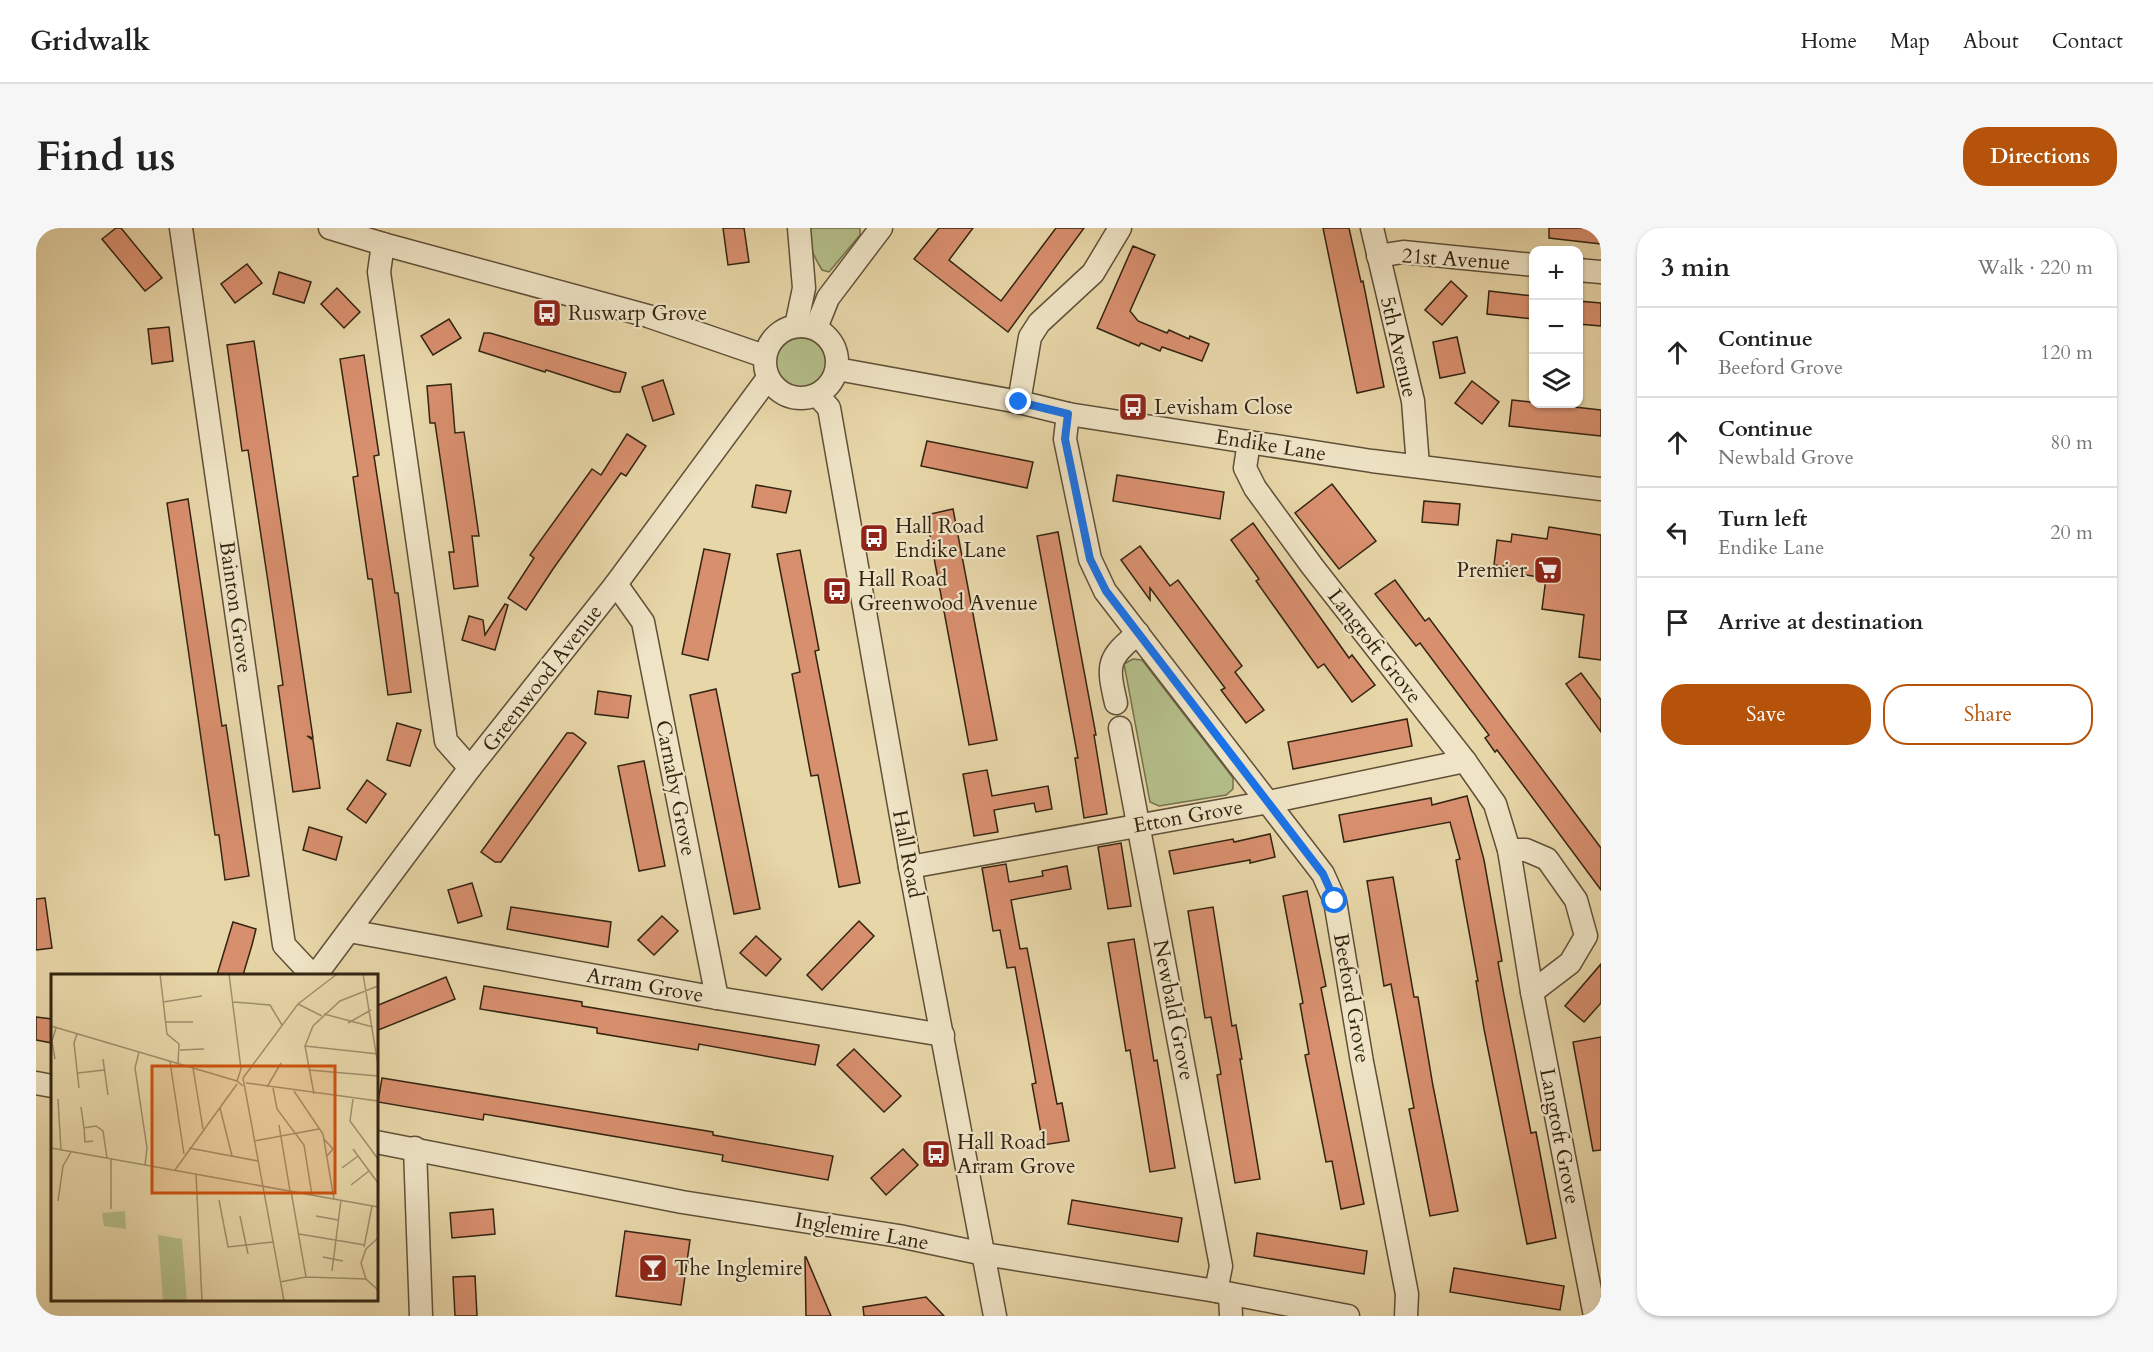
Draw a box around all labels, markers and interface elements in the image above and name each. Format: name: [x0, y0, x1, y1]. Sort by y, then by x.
text: Gridwalk: [30, 22, 150, 60]
text: Home: [1801, 27, 1857, 56]
text: Map: [1890, 27, 1930, 56]
text: About: [1963, 27, 2019, 56]
text: Contact: [2052, 27, 2123, 56]
button: Directions: [1963, 127, 2117, 186]
text: Find us: [36, 128, 176, 185]
street label: 21st Avenue: [1401, 241, 1511, 278]
map controls: [1529, 246, 1583, 408]
button: +: [1529, 246, 1583, 300]
text: 3 min: [1661, 250, 1730, 285]
text: Walk · 220 m: [1978, 254, 2093, 281]
street label: 5th Avenue: [1373, 294, 1424, 400]
bus stop icon: Ruswarp Grove: [531, 297, 563, 329]
place label: Ruswarp Grove: [568, 299, 707, 328]
button: −: [1529, 300, 1583, 354]
text: Continue: [1718, 324, 1813, 354]
icon: ahead: [1661, 336, 1694, 369]
text: 120 m: [2040, 339, 2093, 366]
button: layers: [1529, 354, 1583, 408]
text: Beeford Grove: [1718, 354, 1843, 381]
route end: [1005, 388, 1031, 414]
bus stop icon: Levisham Close: [1117, 391, 1149, 423]
place label: Levisham Close: [1154, 393, 1293, 422]
text: Continue: [1718, 414, 1813, 444]
street label: Endike Lane: [1214, 422, 1328, 469]
icon: ahead: [1661, 426, 1694, 459]
text: 80 m: [2050, 429, 2093, 456]
text: Newbald Grove: [1718, 444, 1854, 471]
text: Turn left: [1718, 504, 1807, 534]
place label: Hall Road Endike Lane: [895, 512, 1007, 565]
icon: left: [1661, 516, 1694, 549]
text: 20 m: [2050, 519, 2093, 546]
bus stop icon: Hall Road Endike Lane: [858, 522, 890, 554]
text: Endike Lane: [1718, 534, 1824, 561]
street label: Bainton Grove: [212, 539, 259, 675]
supermarket icon: Premier: [1532, 554, 1564, 586]
place label: Premier: [1457, 556, 1527, 585]
place label: Hall Road Greenwood Avenue: [858, 565, 1038, 618]
bus stop icon: Hall Road Greenwood Avenue: [821, 575, 853, 607]
street label: Langtoft Grove: [1321, 583, 1428, 710]
street label: Greenwood Avenue: [476, 599, 609, 758]
icon: arrive: [1661, 606, 1694, 639]
text: Arrive at destination: [1718, 607, 1923, 637]
button: Save: [1661, 684, 1871, 745]
button: Share: [1883, 684, 2093, 745]
street label: Carnaby Grove: [648, 718, 703, 858]
street label: Etton Grove: [1131, 793, 1245, 840]
street label: Hall Road: [885, 808, 930, 901]
route start: [1321, 887, 1347, 913]
street label: Beeford Grove: [1326, 931, 1377, 1065]
street label: Newbald Grove: [1146, 937, 1201, 1083]
street label: Arram Grove: [584, 961, 706, 1010]
inset map: [51, 974, 378, 1301]
street label: Langtoft Grove: [1532, 1066, 1587, 1207]
place label: Hall Road Arram Grove: [957, 1128, 1076, 1181]
bus stop icon: Hall Road Arram Grove: [920, 1138, 952, 1170]
street label: Inglemire Lane: [793, 1205, 931, 1258]
bar icon: The Inglemire: [637, 1252, 669, 1284]
place label: The Inglemire: [674, 1254, 803, 1283]

